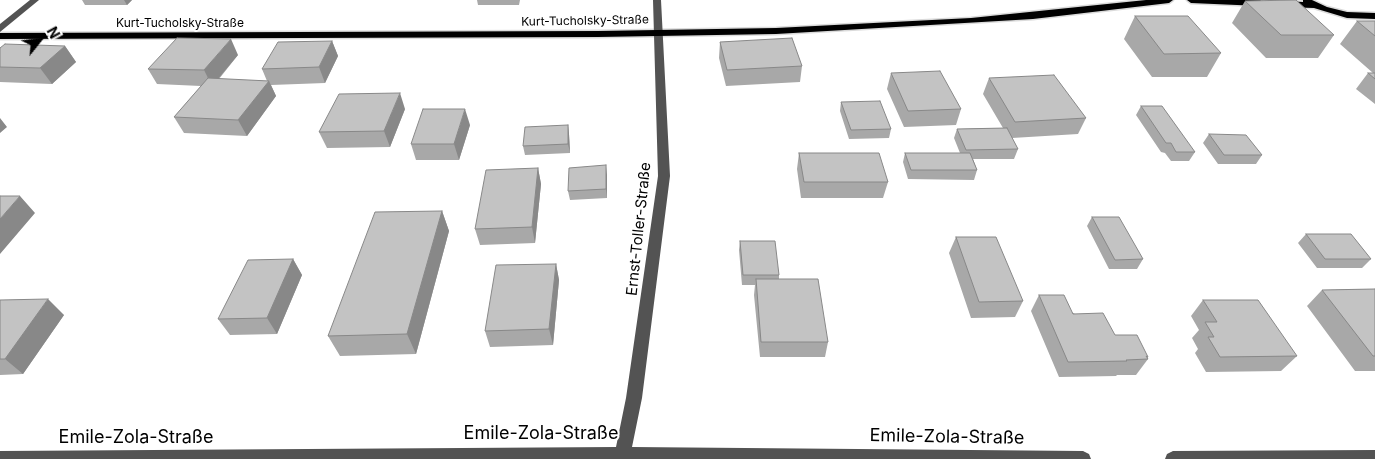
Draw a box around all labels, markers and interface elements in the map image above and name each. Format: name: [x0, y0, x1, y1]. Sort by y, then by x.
street label: Kurt-Tucholsky-Straße: [521, 13, 649, 29]
north arrow: [15, 15, 65, 65]
street label: Kurt-Tucholsky-Straße: [116, 16, 244, 30]
text: N: [44, 24, 64, 41]
street label: Ernst-Toller-Straße: [623, 161, 655, 297]
street label: Emile-Zola-Straße: [464, 423, 618, 445]
street label: Emile-Zola-Straße: [869, 425, 1025, 449]
street label: Emile-Zola-Straße: [59, 427, 213, 449]

